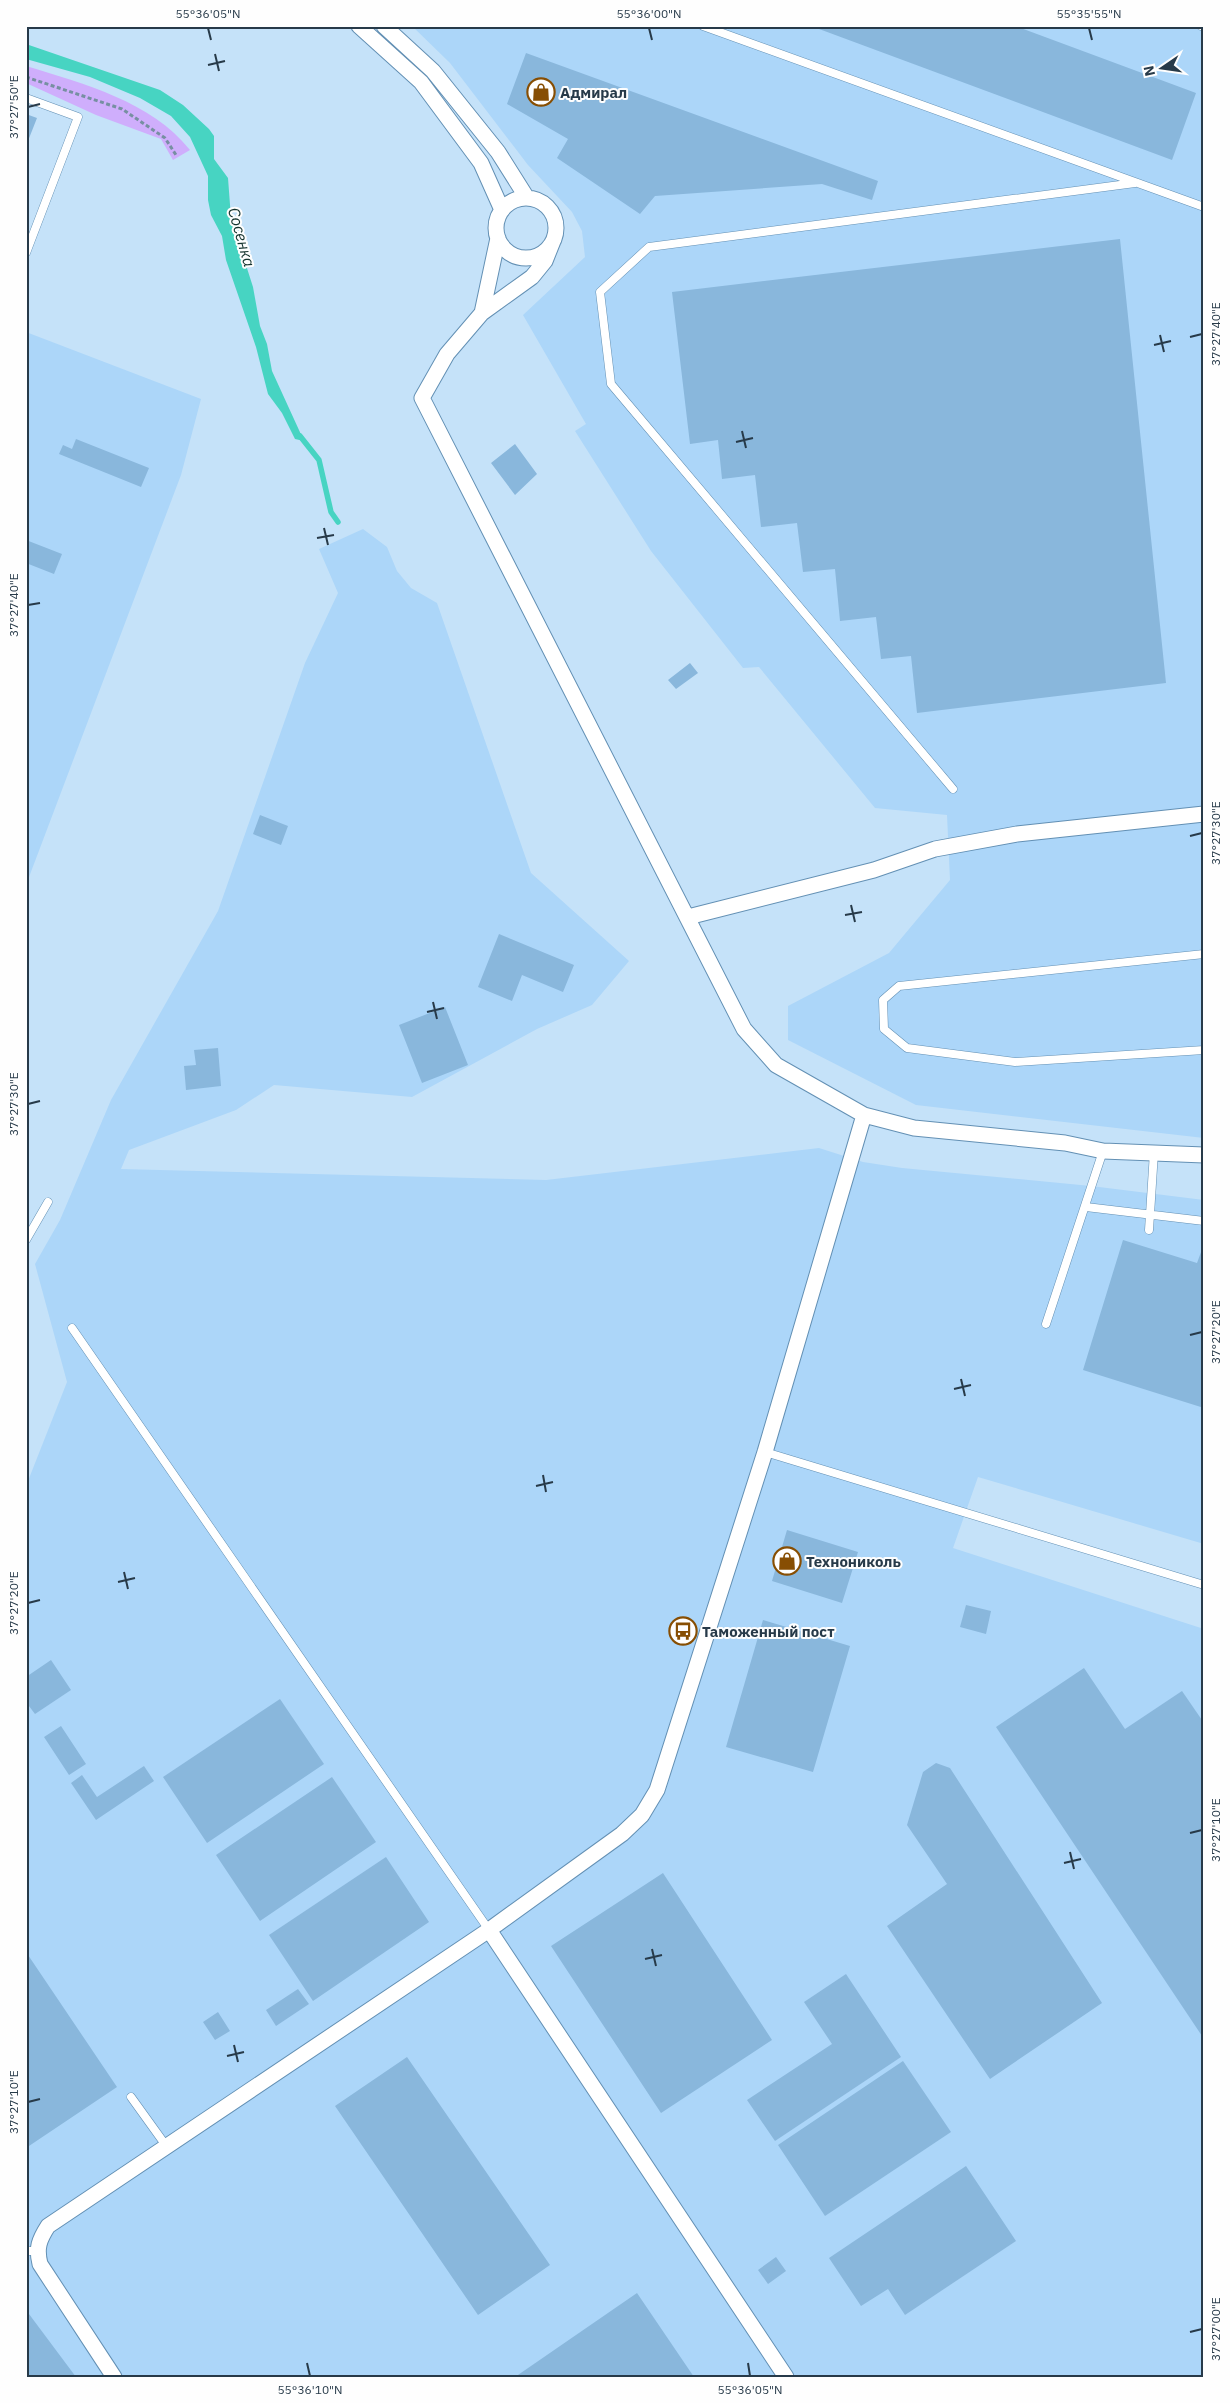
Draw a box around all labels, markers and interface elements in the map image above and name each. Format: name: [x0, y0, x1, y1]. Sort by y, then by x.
text: 55°36'05"N: [175, 6, 241, 21]
text: 55°36'00"N: [616, 6, 682, 21]
text: 55°35'55"N: [1056, 6, 1122, 21]
north arrow: [1138, 42, 1188, 92]
text: N: [1139, 64, 1159, 78]
text: 37°27'50"E: [6, 75, 21, 139]
shop icon: Адмирал: [526, 77, 556, 107]
place label: Адмирал: [560, 83, 627, 102]
water label: Сосенка: [224, 205, 260, 269]
text: 37°27'40"E: [1208, 302, 1223, 366]
text: 37°27'40"E: [6, 573, 21, 637]
text: 37°27'30"E: [1208, 801, 1223, 865]
text: 37°27'30"E: [6, 1072, 21, 1136]
text: 37°27'20"E: [1208, 1300, 1223, 1364]
shop icon: Технониколь: [772, 1546, 802, 1576]
place label: Технониколь: [806, 1552, 901, 1571]
text: 37°27'20"E: [6, 1571, 21, 1635]
bus stop icon: Таможенный пост: [668, 1616, 698, 1646]
place label: Таможенный пост: [702, 1622, 835, 1641]
text: 37°27'10"E: [1208, 1798, 1223, 1862]
text: 37°27'10"E: [6, 2070, 21, 2134]
text: 37°27'00"E: [1208, 2297, 1223, 2361]
text: 55°36'10"N: [277, 2382, 343, 2397]
text: 55°36'05"N: [717, 2382, 783, 2397]

